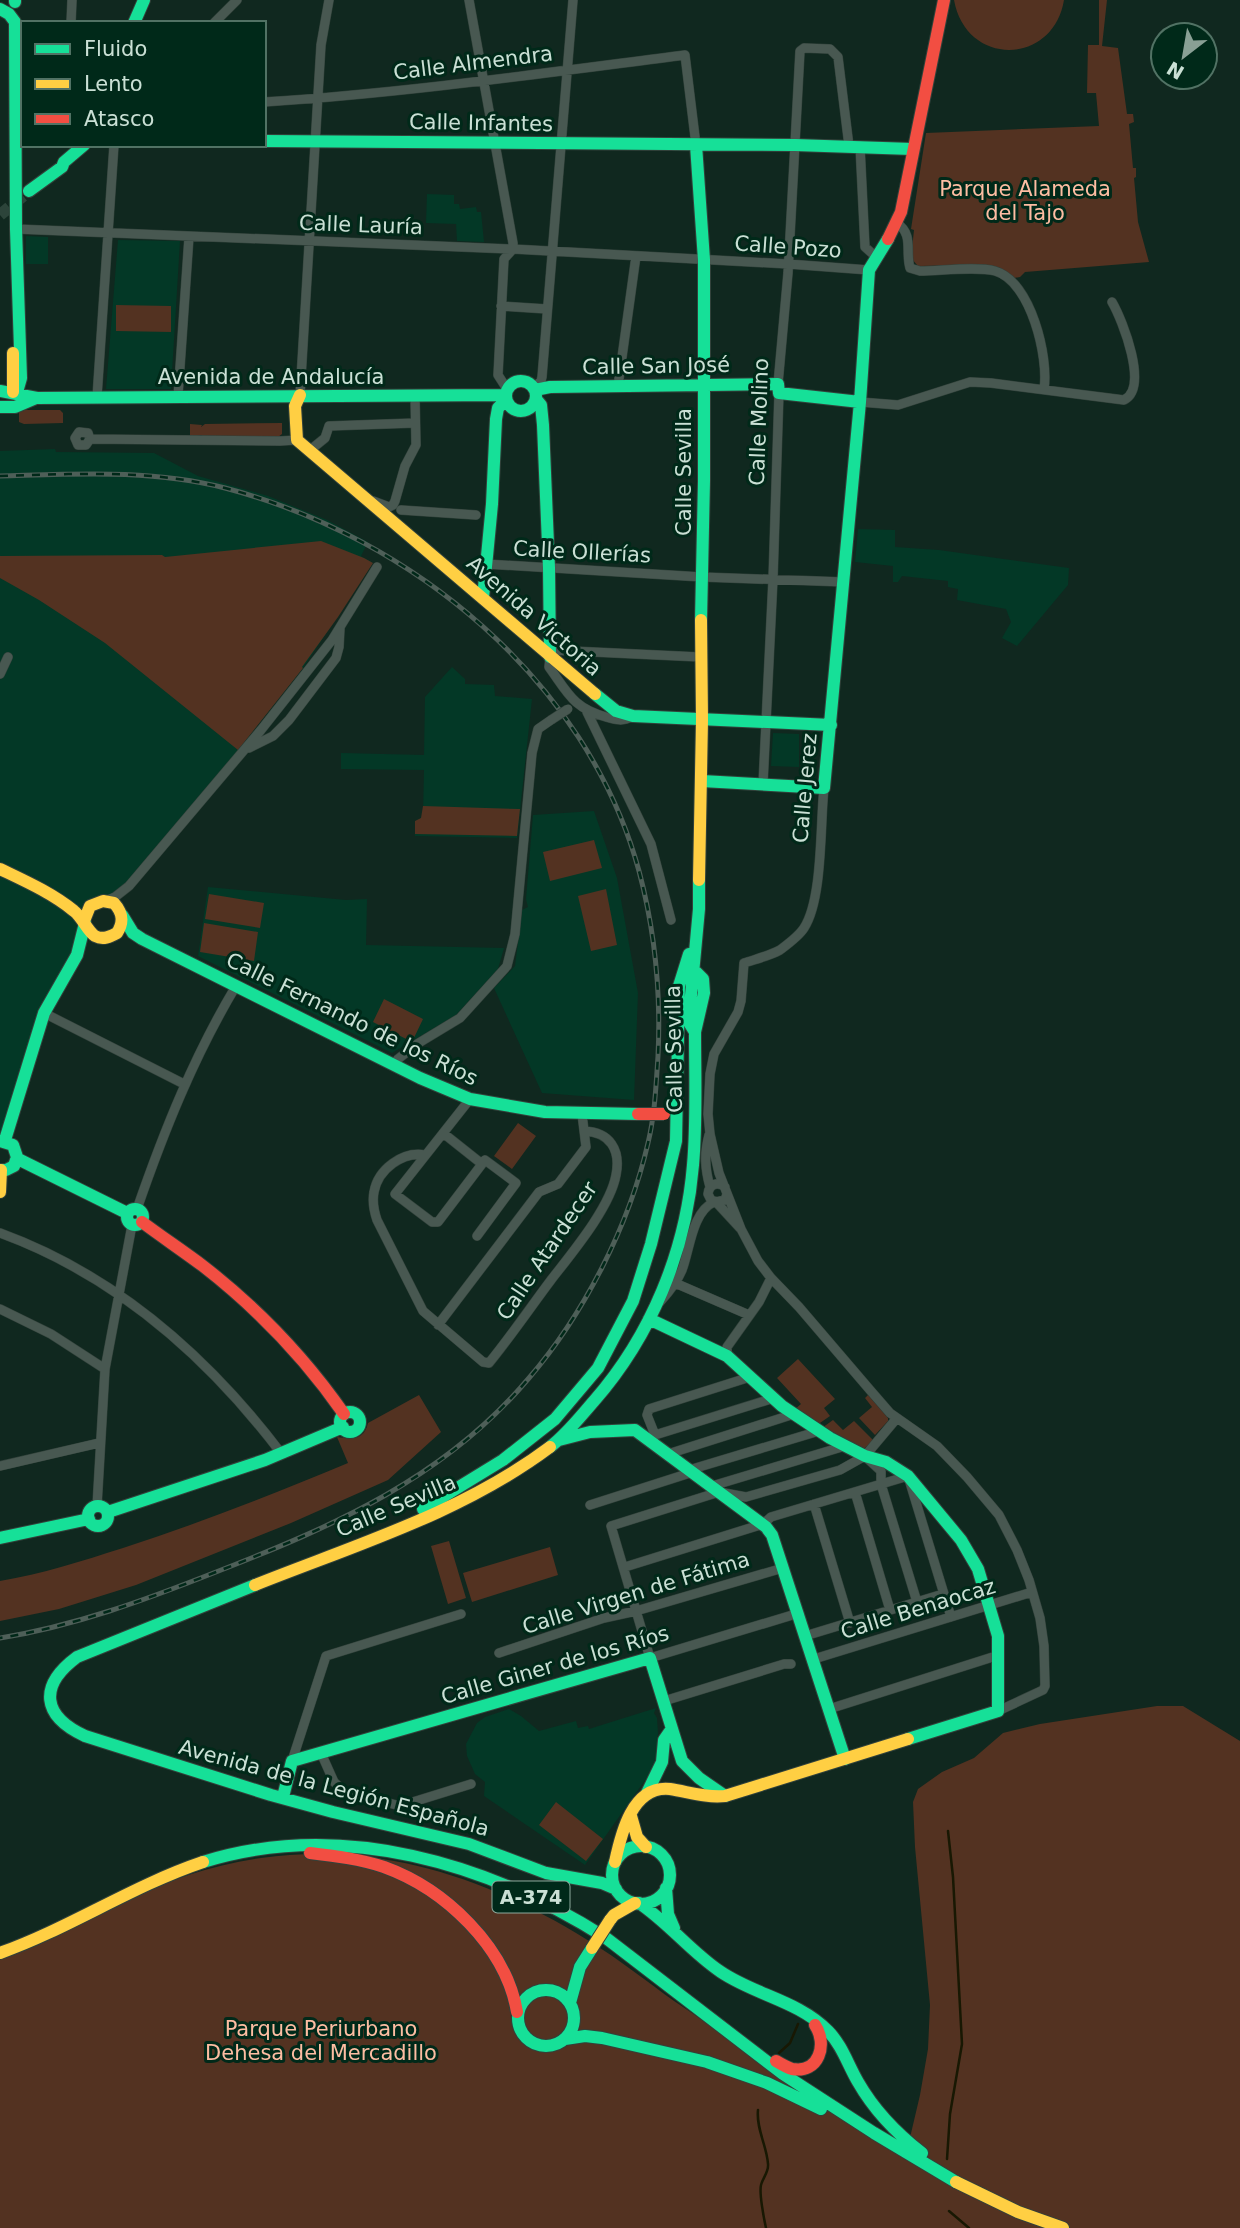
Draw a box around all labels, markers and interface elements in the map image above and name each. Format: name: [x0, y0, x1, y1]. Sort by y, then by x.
legend: [21, 21, 266, 147]
north arrow: [1149, 21, 1219, 91]
text: Fluido: [84, 37, 147, 61]
street label: Calle Almendra: [392, 41, 554, 85]
text: N: [1163, 57, 1188, 84]
text: Lento: [84, 72, 143, 96]
text: Atasco: [84, 107, 154, 131]
street label: Calle Infantes: [409, 110, 553, 136]
park label: Parque Alameda del Tajo: [939, 177, 1111, 225]
street label: Calle Lauría: [299, 211, 423, 239]
street label: Calle Pozo: [734, 231, 842, 263]
street label: Calle San José: [582, 353, 730, 379]
street label: Calle Molino: [745, 358, 773, 486]
street label: Avenida de Andalucía: [158, 365, 384, 389]
street label: Calle Sevilla: [672, 408, 696, 536]
street label: Calle Ollerías: [512, 536, 652, 568]
street label: Avenida Victoria: [462, 551, 606, 681]
street label: Calle Jerez: [788, 732, 822, 844]
street label: Calle Fernando de los Ríos: [222, 948, 482, 1090]
street label: Calle Sevilla: [661, 985, 687, 1113]
street label: Calle Atardecer: [492, 1177, 602, 1325]
street label: Calle Sevilla: [332, 1470, 460, 1542]
street label: Calle Virgen de Fátima: [519, 1547, 753, 1639]
street label: Calle Benaocaz: [838, 1574, 998, 1644]
street label: Calle Giner de los Ríos: [438, 1621, 672, 1709]
street label: Avenida de la Legión Española: [176, 1735, 492, 1841]
road number: A-374: [492, 1882, 570, 1912]
park label: Parque Periurbano Dehesa del Mercadillo: [205, 2017, 437, 2065]

